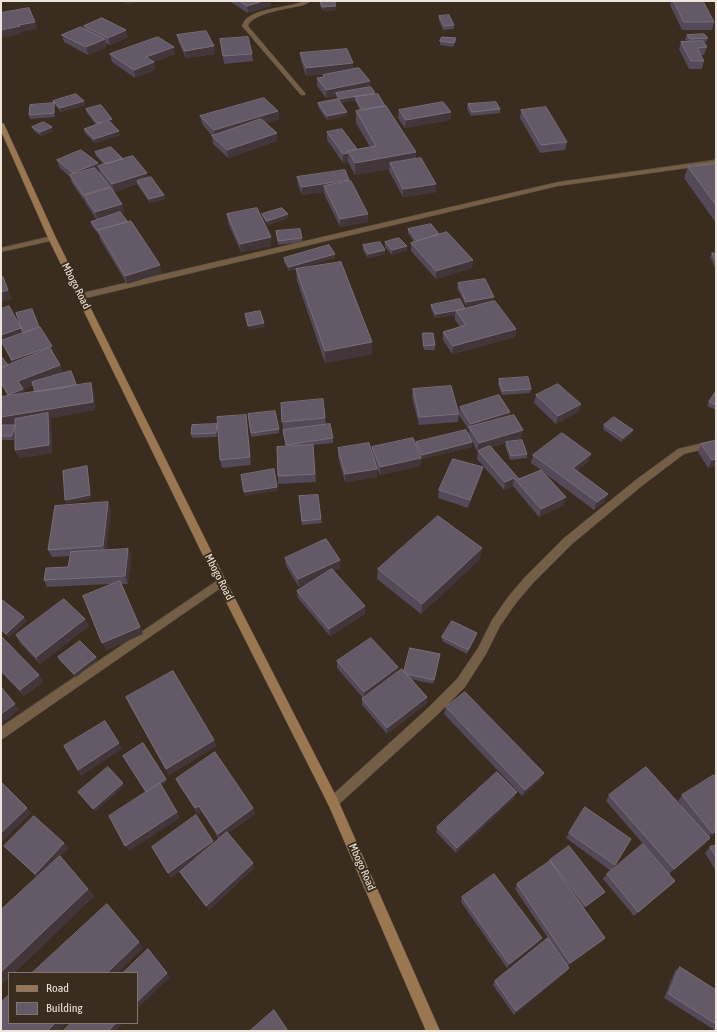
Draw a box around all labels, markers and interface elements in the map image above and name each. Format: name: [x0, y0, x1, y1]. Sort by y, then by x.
street label: Mbogo Road: [59, 261, 93, 311]
street label: Mbogo Road: [202, 552, 236, 602]
street label: Mbogo Road: [346, 842, 378, 892]
legend: [8, 972, 138, 1024]
text: Road: [46, 981, 69, 995]
text: Building: [46, 1001, 83, 1015]

